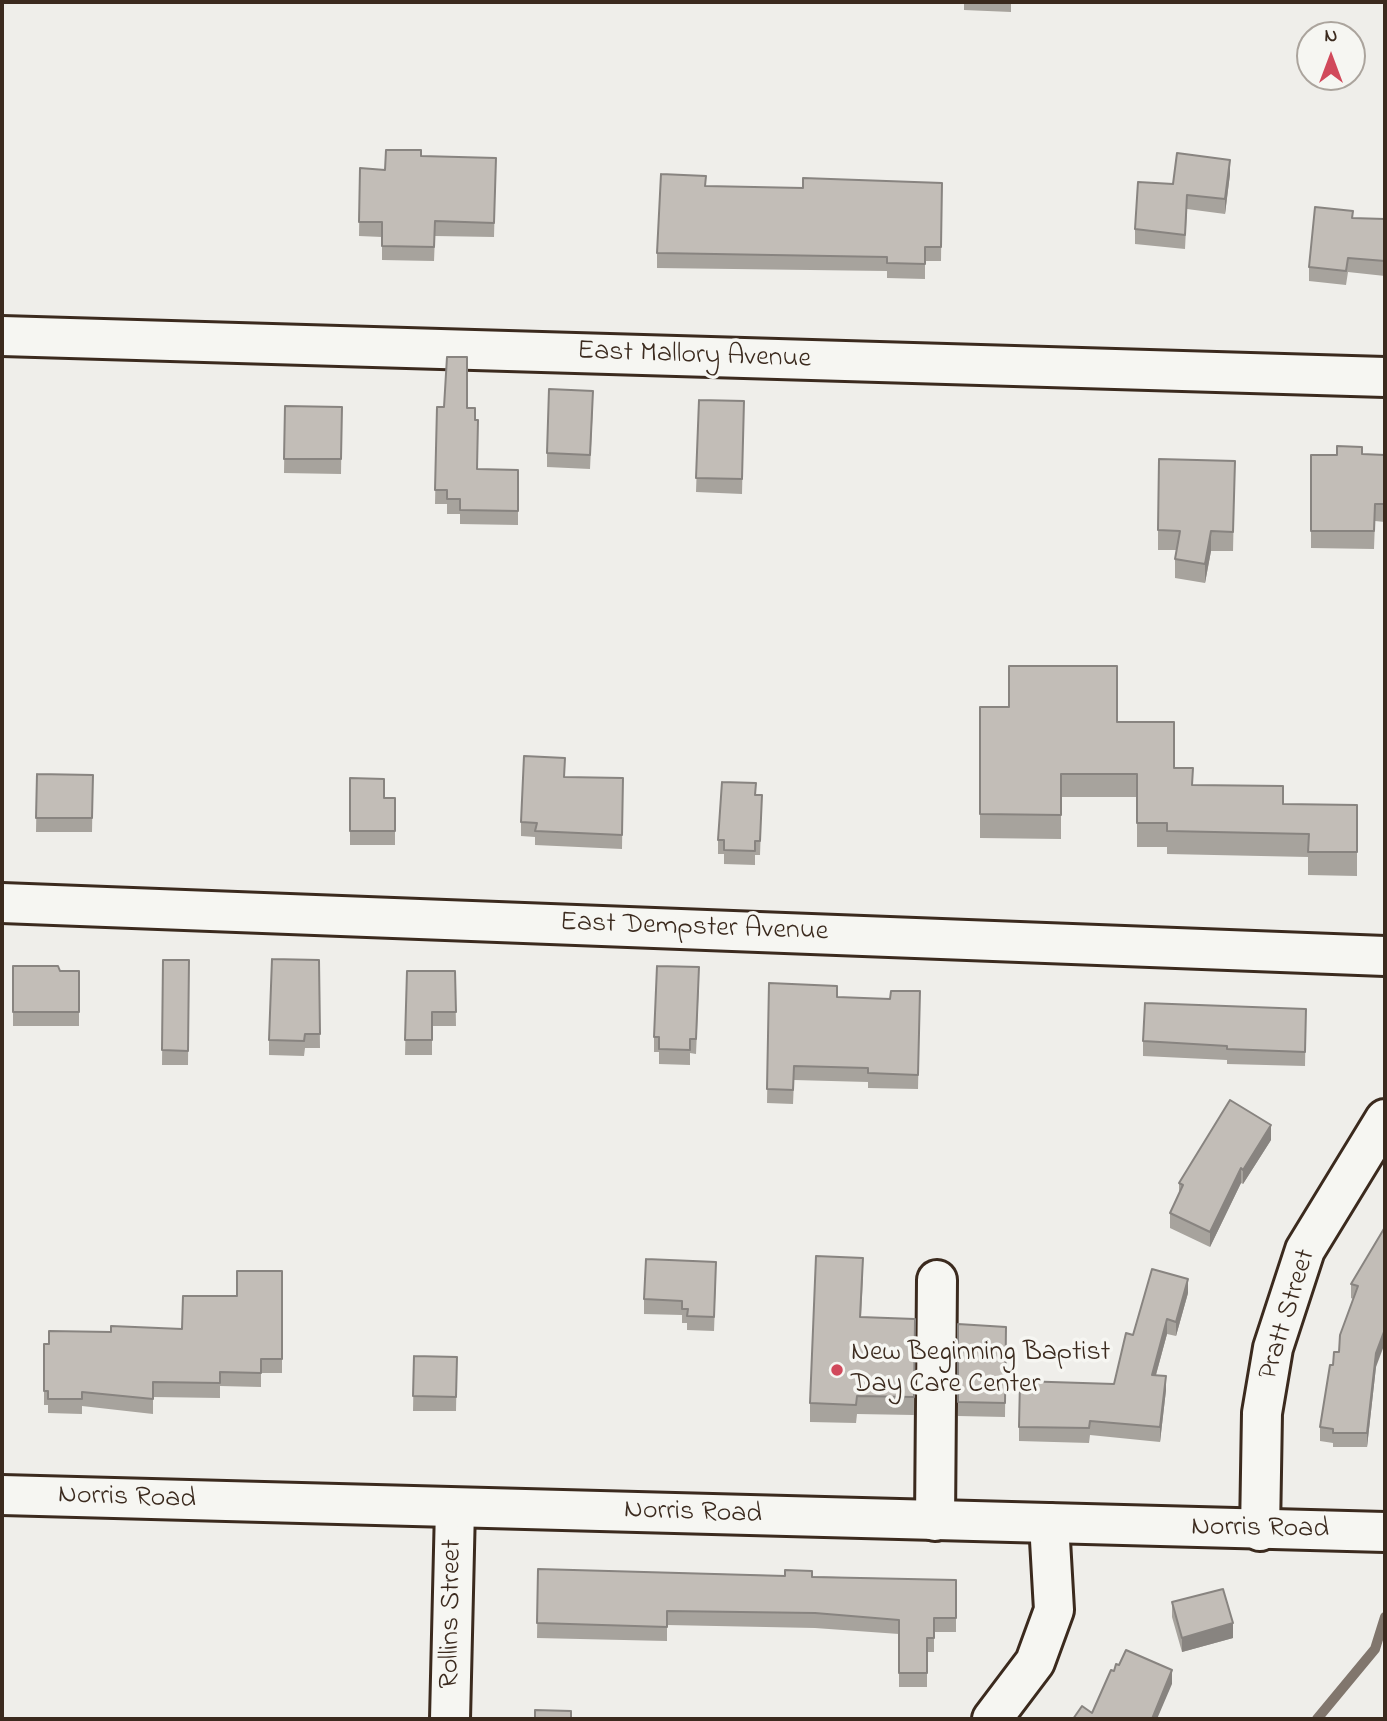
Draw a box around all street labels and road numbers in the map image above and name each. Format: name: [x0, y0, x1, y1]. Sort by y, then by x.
street label: East Mallory Avenue: [577, 336, 811, 378]
street label: East Dempster Avenue: [559, 908, 829, 950]
street label: Pratt Street: [1253, 1246, 1325, 1384]
street label: Norris Road: [57, 1480, 197, 1518]
street label: Norris Road: [623, 1495, 763, 1533]
street label: Norris Road: [1191, 1512, 1329, 1548]
street label: Rollins Street: [435, 1539, 471, 1689]

